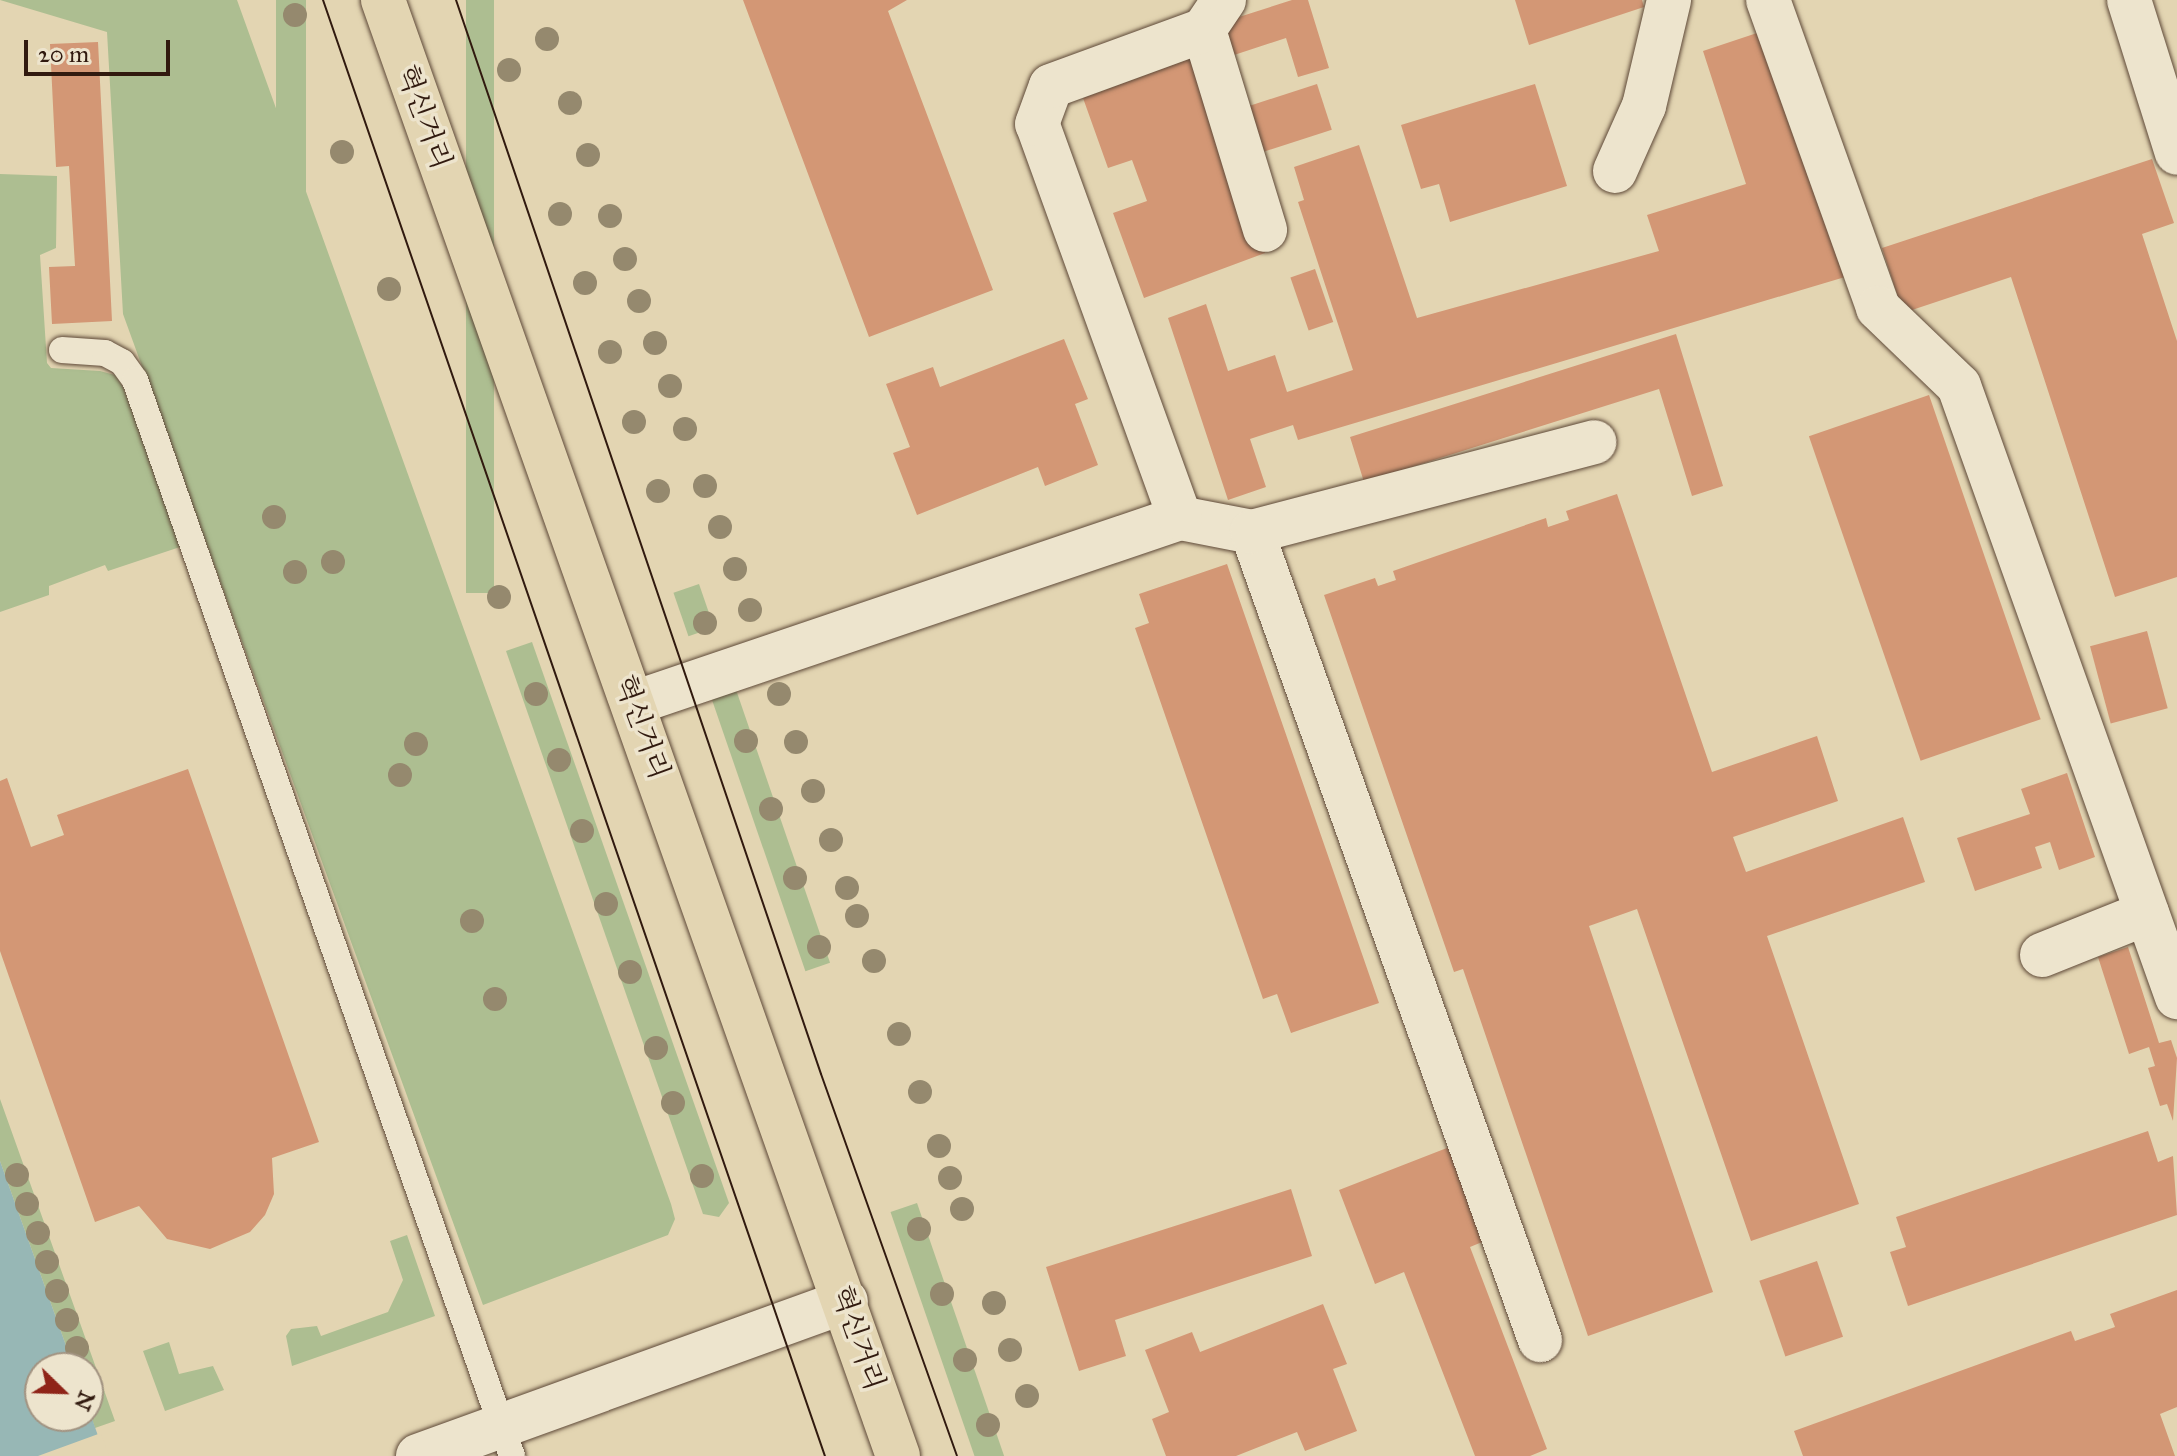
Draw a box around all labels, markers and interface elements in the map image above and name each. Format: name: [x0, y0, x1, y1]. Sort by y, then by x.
scale bar: [28, 24, 174, 74]
text: 20 m: [38, 39, 89, 69]
street label: 혁신거리: [390, 60, 458, 174]
street label: 혁신거리: [608, 670, 676, 784]
street label: 혁신거리: [825, 1281, 891, 1395]
north arrow: [24, 1352, 104, 1432]
text: N: [69, 1387, 101, 1415]

